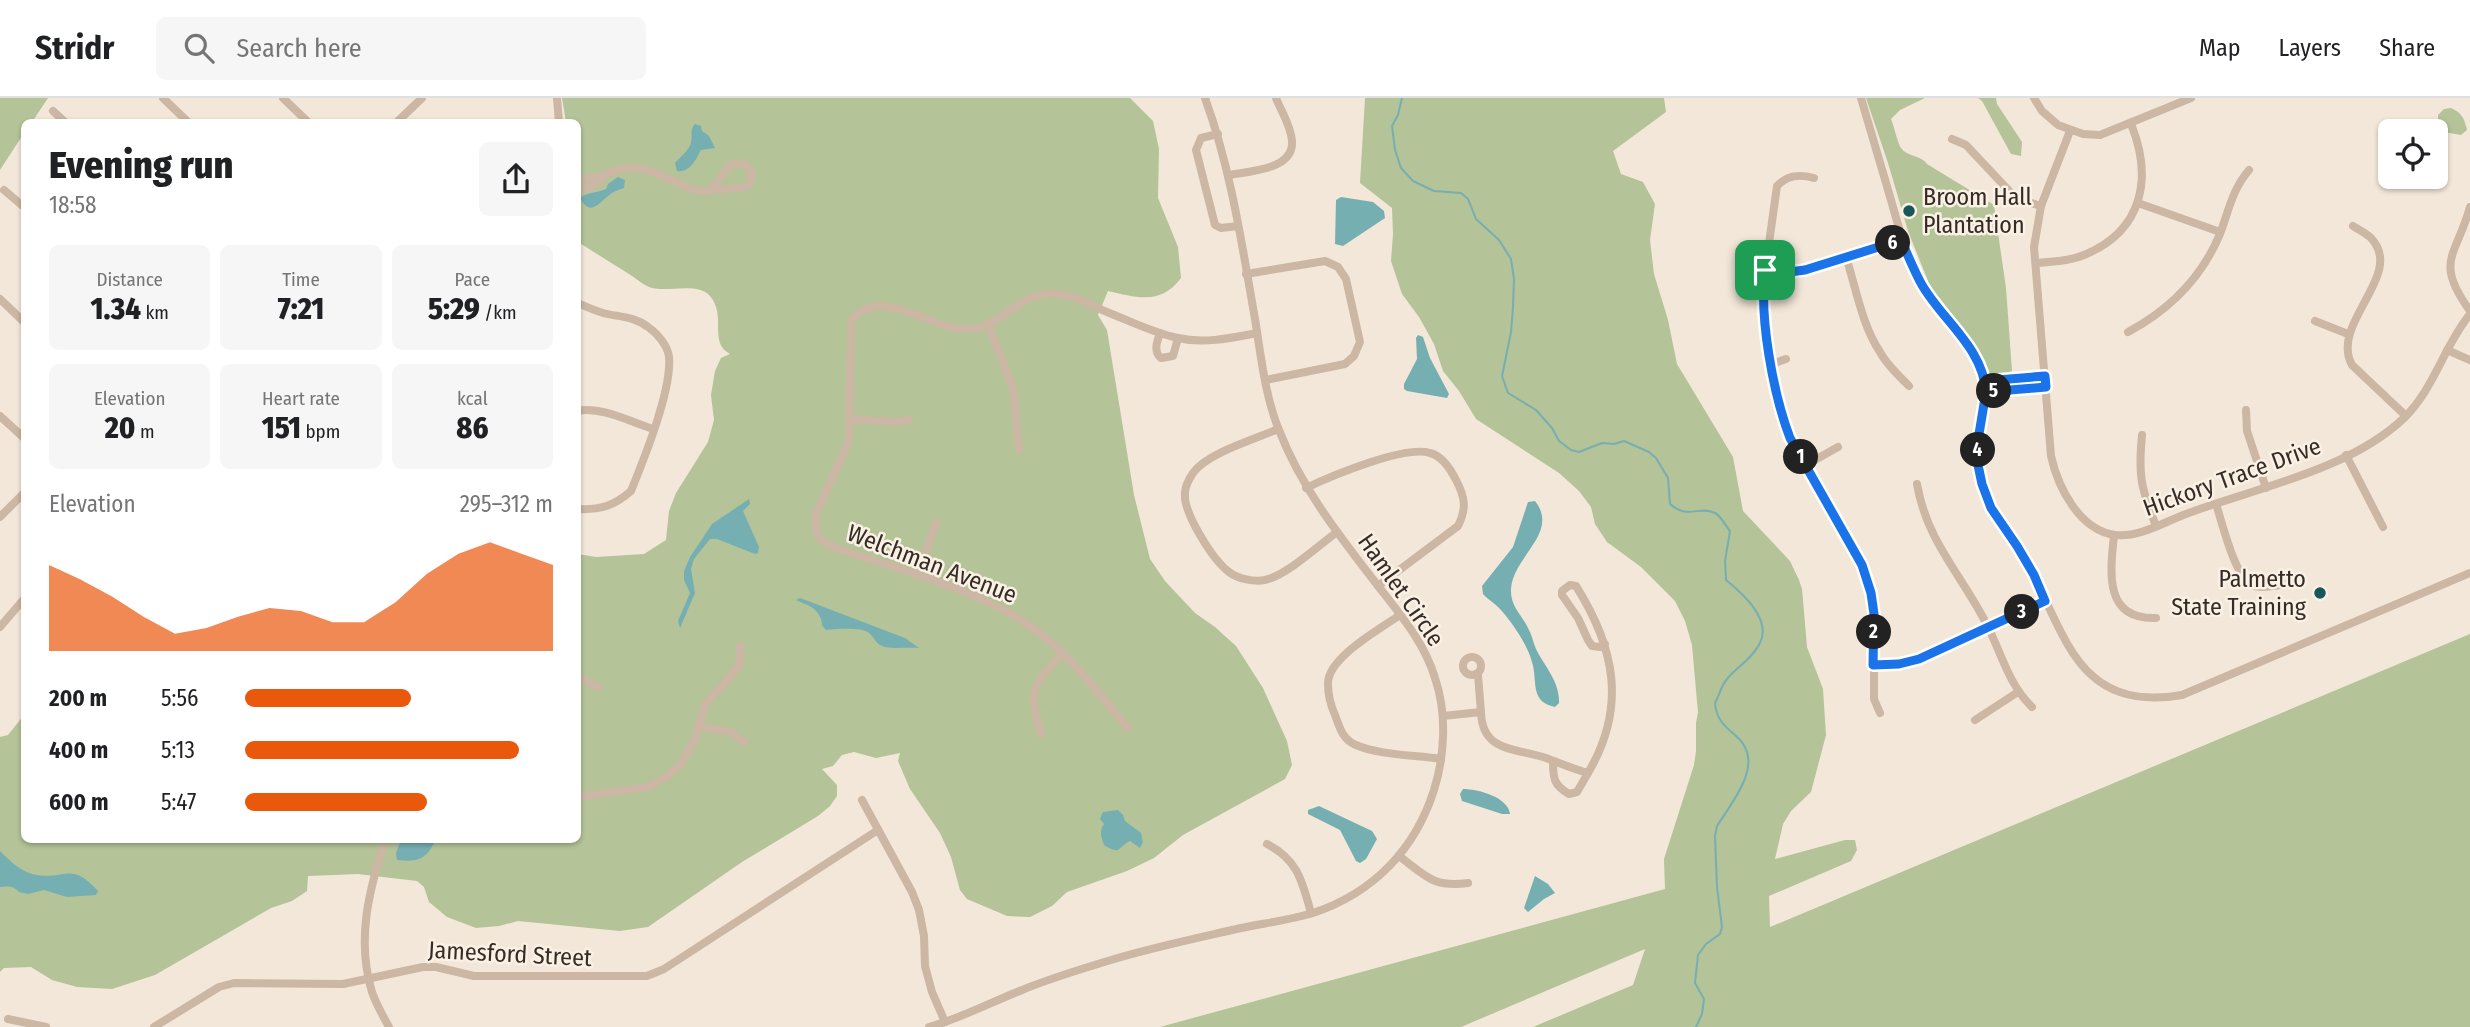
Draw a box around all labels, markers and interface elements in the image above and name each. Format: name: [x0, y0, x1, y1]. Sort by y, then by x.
search box: [156, 17, 646, 80]
text: Stridr: [35, 28, 114, 68]
icon: search: [180, 29, 218, 67]
text: Search here: [236, 33, 362, 64]
text: Map: [2199, 34, 2241, 62]
text: Layers: [2279, 34, 2341, 62]
text: Share: [2379, 34, 2435, 62]
map controls: [2378, 119, 2448, 189]
button: locate: [2378, 119, 2448, 189]
text: Evening run: [49, 142, 233, 188]
button: share: [479, 142, 553, 216]
place label: Broom Hall Plantation: [1923, 183, 2032, 239]
text: 18:58: [49, 191, 97, 219]
marker: Broom Hall Plantation: [1901, 203, 1917, 219]
pin: 6: [1876, 226, 1910, 260]
text: 6: [1888, 231, 1897, 254]
pin: [1735, 240, 1795, 300]
icon: arrive: [1746, 251, 1784, 289]
text: Distance: [96, 268, 163, 291]
text: Time: [282, 268, 320, 291]
text: Pace: [455, 268, 490, 291]
text: 1.34: [90, 291, 141, 327]
text: 7:21: [278, 291, 324, 327]
text: 5:29: [428, 291, 480, 327]
text: km: [141, 301, 169, 324]
text: /km: [480, 301, 517, 324]
pin: 5: [1976, 374, 2011, 408]
text: 5: [1989, 379, 1998, 402]
text: Elevation: [94, 387, 165, 410]
text: Heart rate: [262, 387, 340, 410]
text: kcal: [457, 387, 488, 410]
text: 20: [105, 410, 135, 446]
text: 151: [262, 410, 301, 446]
text: 86: [456, 410, 488, 446]
text: m: [135, 420, 155, 443]
text: bpm: [301, 420, 340, 443]
pin: 4: [1960, 432, 1996, 468]
street label: Hickory Trace Drive: [2139, 432, 2325, 522]
text: 4: [1973, 438, 1982, 461]
pin: 1: [1784, 440, 1818, 474]
text: 1: [1796, 445, 1805, 468]
text: Elevation: [49, 490, 136, 518]
text: 295–312 m: [460, 490, 553, 518]
street label: Welchman Avenue: [843, 519, 1021, 609]
street label: Hamlet Circle: [1352, 528, 1450, 652]
place label: Palmetto State Training: [2171, 565, 2307, 621]
marker: Palmetto State Training: [2312, 585, 2328, 601]
pin: 3: [2004, 594, 2039, 630]
text: 3: [2017, 600, 2026, 623]
pin: 2: [1856, 614, 1892, 650]
text: 2: [1869, 620, 1878, 643]
text: 200 m: [49, 684, 107, 712]
text: 5:56: [161, 684, 199, 712]
text: 400 m: [49, 736, 108, 764]
text: 5:13: [161, 736, 195, 764]
text: 600 m: [49, 788, 108, 816]
text: 5:47: [161, 788, 196, 816]
street label: Jamesford Street: [427, 936, 593, 972]

